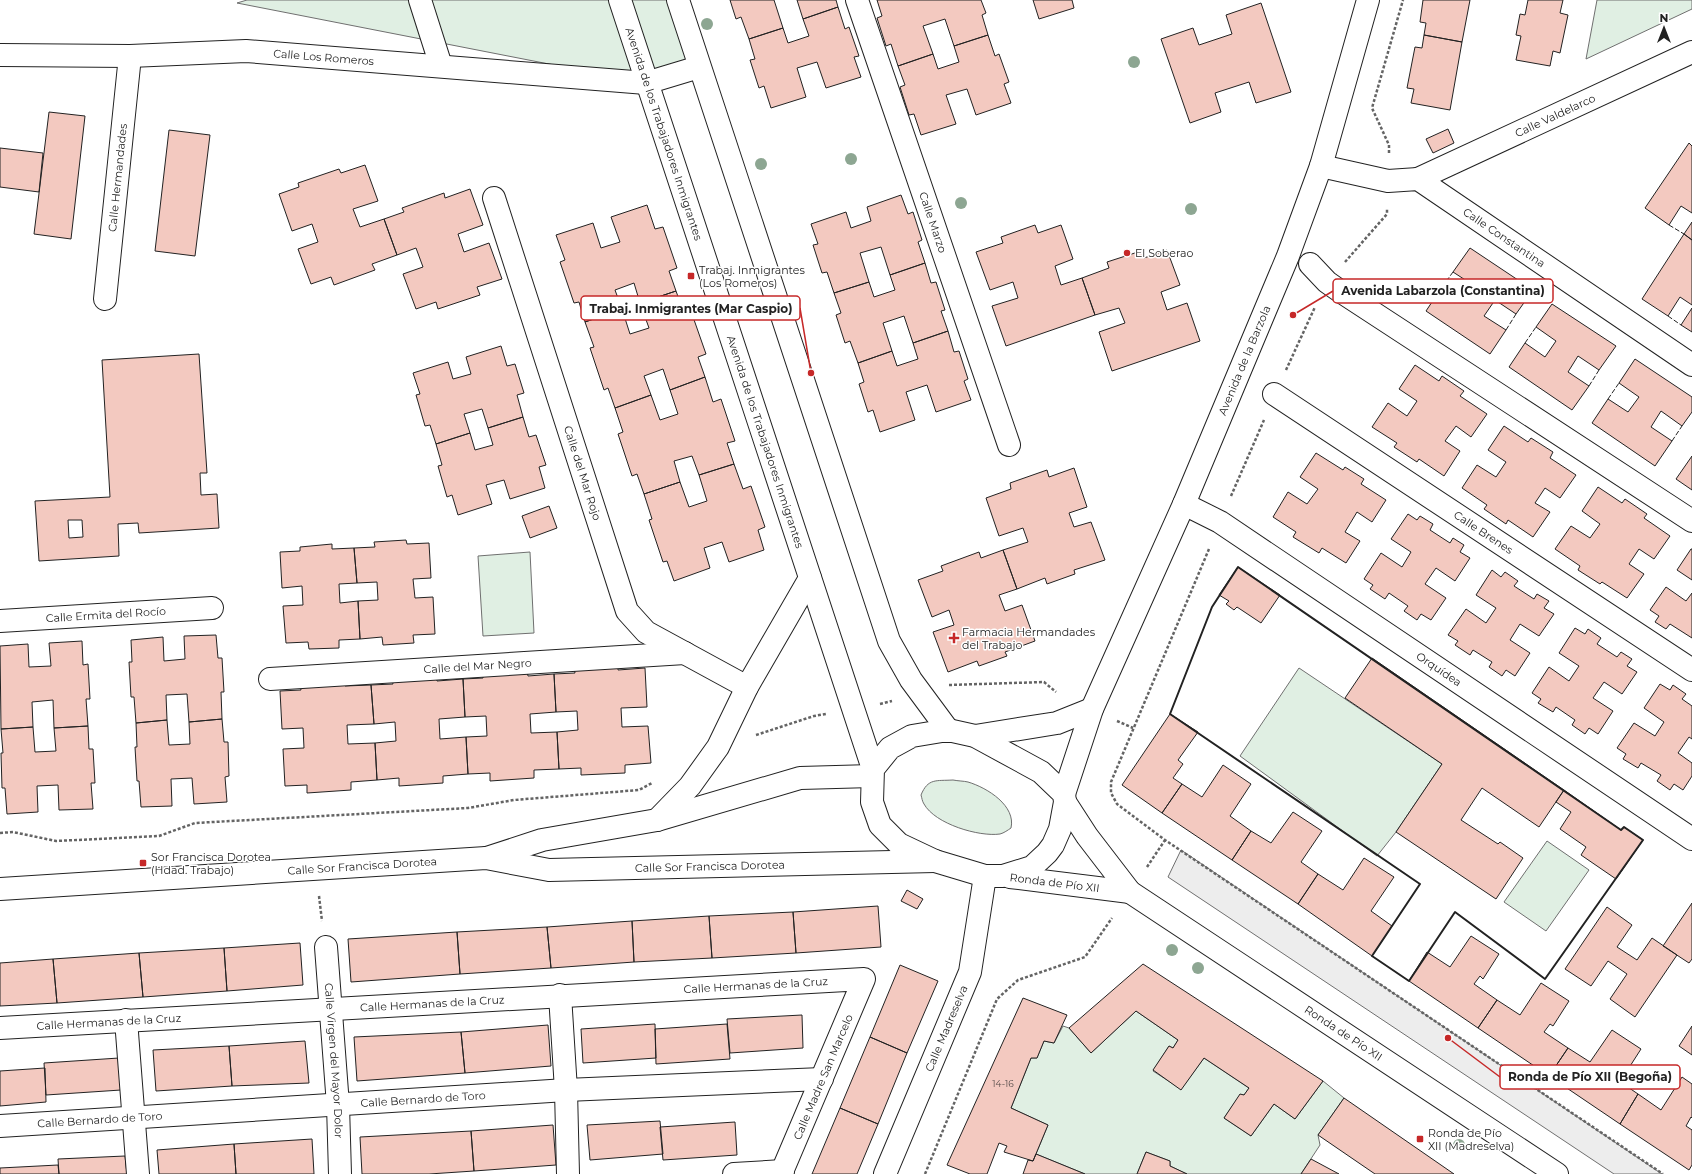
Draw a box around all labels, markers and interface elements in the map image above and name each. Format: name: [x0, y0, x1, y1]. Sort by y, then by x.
north arrow: [1644, 8, 1684, 48]
text: N: [1660, 11, 1668, 25]
street label: Avenida de los Trabajadores Inmigrantes: [623, 26, 706, 243]
street label: Calle Los Romeros: [273, 46, 375, 68]
street label: Calle Valdelarco: [1513, 91, 1598, 140]
street label: Calle Hermandades: [105, 122, 130, 232]
street label: Calle Marzo: [916, 190, 950, 255]
street label: Calle Constantina: [1460, 205, 1548, 270]
place label: El Soberao: [1135, 246, 1193, 260]
marker: El Soberao: [1122, 248, 1132, 258]
place label: Trabaj. Inmigrantes (Los Romeros): [699, 263, 805, 290]
marker: Trabaj. Inmigrantes (Los Romeros): [686, 271, 696, 281]
callout: Avenida Labarzola (Constantina): [1333, 279, 1553, 303]
text: Avenida Labarzola (Constantina): [1340, 283, 1545, 298]
callout: Trabaj. Inmigrantes (Mar Caspio): [581, 296, 800, 320]
text: Trabaj. Inmigrantes (Mar Caspio): [590, 301, 792, 316]
street label: Avenida de la Barzola: [1215, 303, 1273, 417]
street label: Avenida de los Trabajadores Inmigrantes: [724, 333, 807, 551]
street label: Calle del Mar Rojo: [561, 424, 604, 522]
street label: Calle Brenes: [1451, 508, 1516, 557]
street label: Calle Ermita del Rocío: [45, 604, 166, 625]
place label: Farmacia Hermandades del Trabajo: [962, 625, 1096, 652]
marker: Farmacia Hermandades del Trabajo: [949, 633, 959, 643]
street label: Orquídea: [1414, 649, 1464, 689]
street label: Calle del Mar Negro: [423, 656, 532, 676]
place label: Sor Francisca Dorotea (Hdad. Trabajo): [151, 850, 271, 877]
street label: Calle Sor Francisca Dorotea: [287, 854, 438, 878]
marker: Sor Francisca Dorotea (Hdad. Trabajo): [138, 858, 148, 868]
street label: Calle Sor Francisca Dorotea: [635, 858, 785, 875]
street label: Ronda de Pío XII: [1009, 870, 1100, 895]
street label: Calle Hermanas de la Cruz: [683, 974, 829, 996]
street label: Calle Virgen del Mayor Dolor: [322, 982, 346, 1139]
street label: Calle Madreselva: [922, 983, 971, 1074]
street label: Calle Hermanas de la Cruz: [360, 992, 505, 1015]
street label: Ronda de Pío XII: [1302, 1002, 1385, 1064]
street label: Calle Hermanas de la Cruz: [36, 1011, 182, 1033]
street label: Calle Madre San Marcelo: [790, 1012, 856, 1142]
callout: Ronda de Pío XII (Begoña): [1500, 1065, 1680, 1089]
text: Ronda de Pío XII (Begoña): [1508, 1069, 1672, 1084]
house number: 14-16: [992, 1078, 1014, 1089]
street label: Calle Bernardo de Toro: [360, 1088, 486, 1110]
street label: Calle Bernardo de Toro: [37, 1109, 163, 1131]
place label: Ronda de Pío XII (Madreselva): [1428, 1126, 1514, 1153]
marker: Ronda de Pío XII (Madreselva): [1415, 1134, 1425, 1144]

